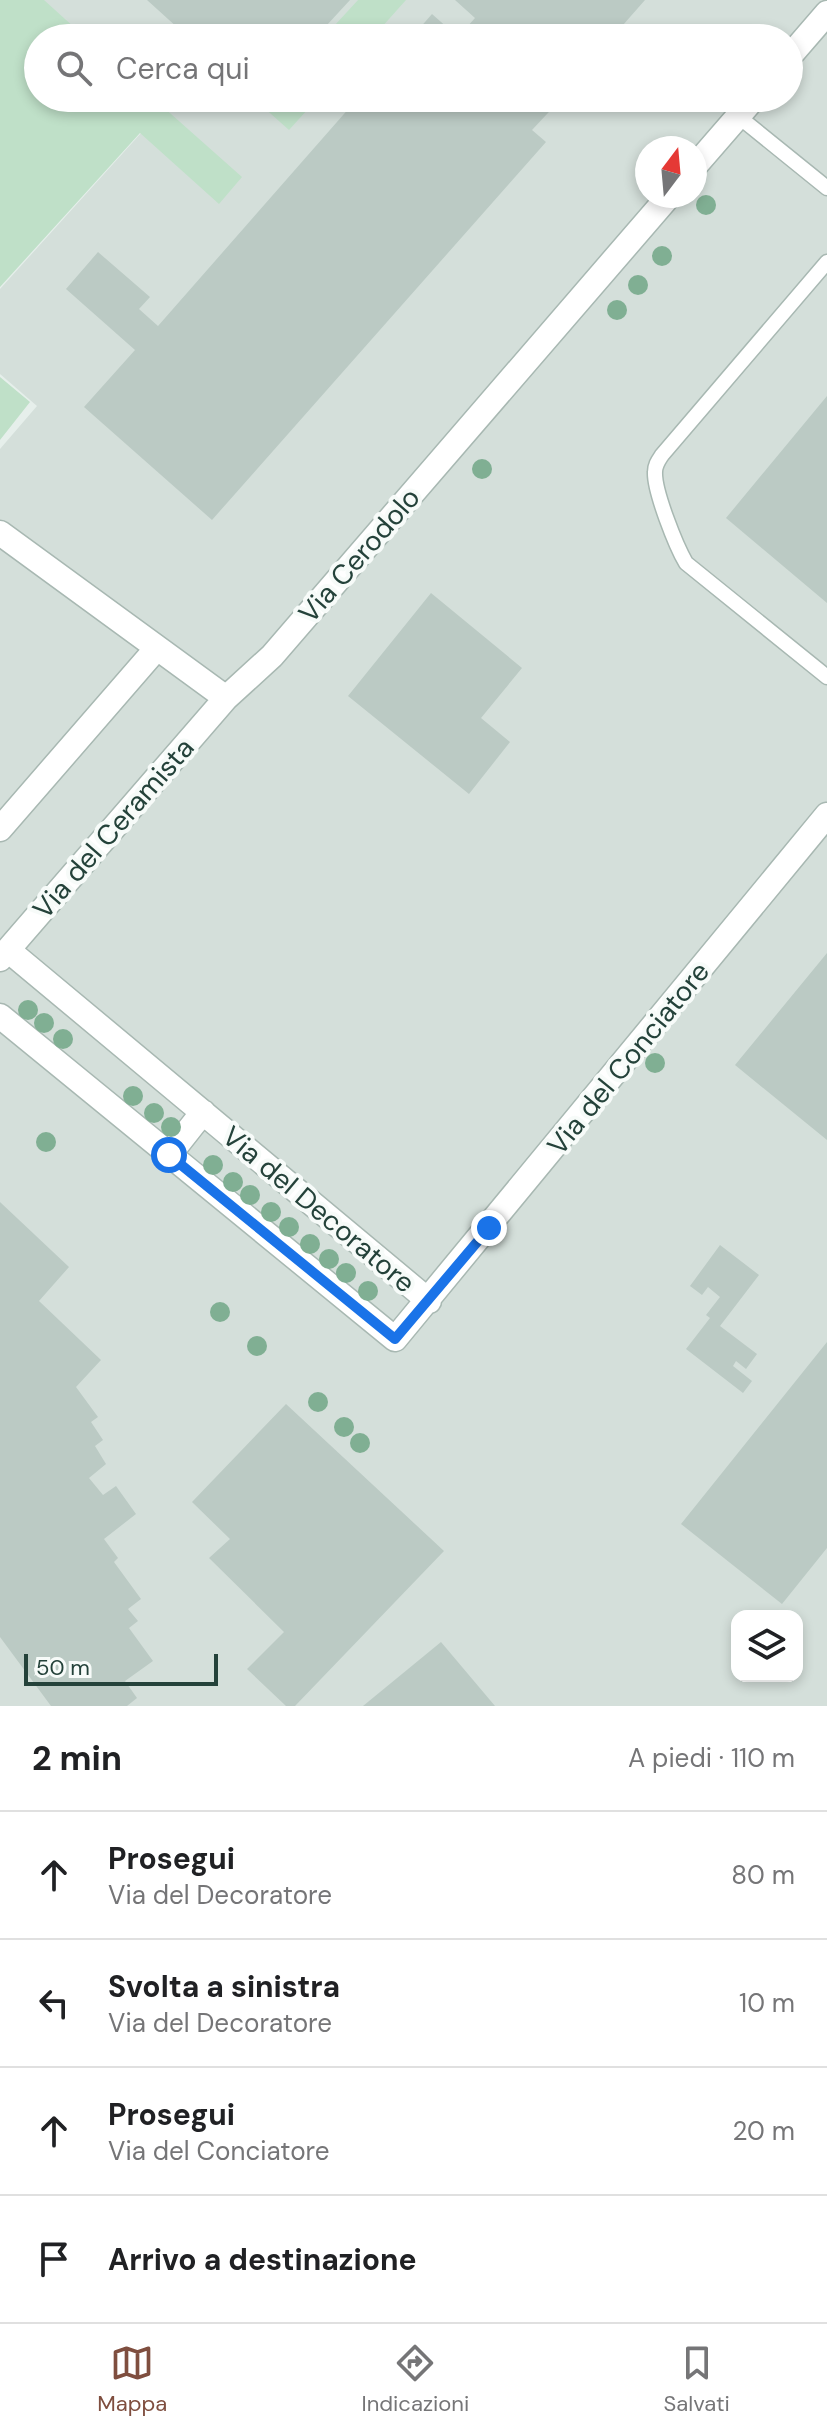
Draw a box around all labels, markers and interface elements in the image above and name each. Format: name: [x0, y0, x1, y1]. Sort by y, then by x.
search box: [24, 24, 803, 112]
icon: search: [52, 46, 96, 90]
text: Cerca qui: [116, 49, 250, 88]
north arrow: [635, 136, 707, 208]
street label: Via Cerodolo: [290, 480, 428, 631]
street label: Via del Ceramista: [25, 730, 202, 927]
street label: Via del Conciatore: [539, 954, 718, 1163]
street label: Via del Decoratore: [214, 1118, 423, 1301]
route start: [151, 1137, 187, 1173]
route end: [471, 1210, 507, 1246]
map controls: [731, 1610, 803, 1682]
button: layers: [731, 1610, 803, 1682]
scale bar: [24, 1650, 218, 1686]
text: 50 m: [36, 1653, 90, 1682]
text: 2 min: [32, 1736, 122, 1781]
text: A piedi · 110 m: [628, 1741, 795, 1775]
text: Prosegui: [108, 1839, 235, 1878]
icon: ahead: [32, 1853, 76, 1897]
text: 80 m: [731, 1858, 795, 1892]
text: Via del Decoratore: [108, 1878, 332, 1912]
text: Svolta a sinistra: [108, 1967, 340, 2006]
icon: left: [32, 1981, 76, 2025]
text: 10 m: [739, 1986, 795, 2020]
text: Via del Decoratore: [108, 2006, 332, 2040]
text: Prosegui: [108, 2095, 235, 2134]
icon: ahead: [32, 2109, 76, 2153]
text: 20 m: [732, 2114, 795, 2148]
text: Via del Conciatore: [108, 2134, 330, 2168]
icon: arrive: [32, 2237, 76, 2281]
text: Arrivo a destinazione: [108, 2240, 417, 2279]
tab: Mappa: [97, 2341, 167, 2418]
tab: Indicazioni: [362, 2341, 469, 2418]
tab: Salvati: [664, 2341, 730, 2418]

